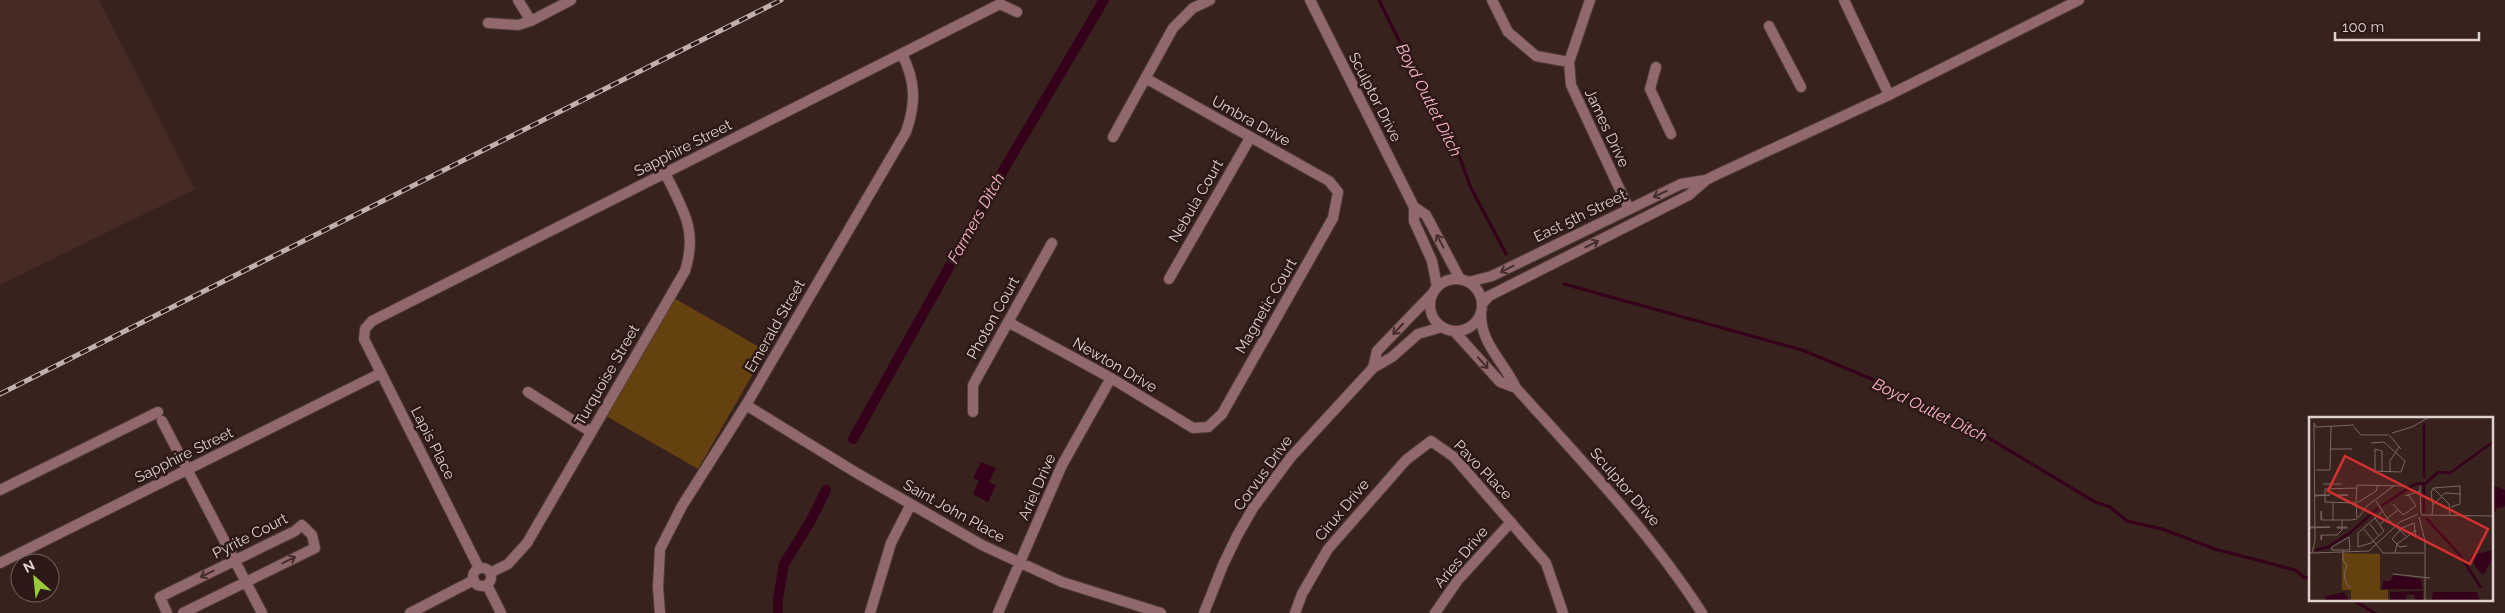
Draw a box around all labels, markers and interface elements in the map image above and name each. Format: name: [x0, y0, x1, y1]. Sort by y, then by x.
scale bar: [2335, 10, 2479, 42]
text: 100 m: [2342, 18, 2384, 36]
water label: Boyd Outlet Ditch: [1392, 40, 1466, 160]
street label: Sculptor Drive: [1345, 49, 1405, 145]
street label: James Drive: [1581, 86, 1633, 170]
street label: Umbra Drive: [1208, 92, 1294, 150]
street label: Sapphire Street: [631, 116, 735, 180]
street label: Nebula Court: [1165, 156, 1227, 246]
water label: Farmers Ditch: [943, 170, 1009, 266]
street label: East 5th Street: [1531, 186, 1629, 246]
one-way arrow: [1653, 189, 1668, 199]
one-way arrow: [1434, 234, 1444, 249]
one-way arrow: [1585, 239, 1600, 249]
street label: Magnetic Court: [1232, 255, 1300, 357]
one-way arrow: [1500, 265, 1515, 274]
street label: Photon Court: [963, 274, 1023, 362]
street label: Emerald Street: [741, 277, 809, 375]
street label: Turquoise Street: [571, 321, 643, 429]
one-way arrow: [1392, 322, 1404, 335]
street label: Newton Drive: [1070, 334, 1161, 396]
one-way arrow: [1477, 356, 1489, 369]
water label: Boyd Outlet Ditch: [1870, 374, 1990, 446]
street label: Lapis Place: [407, 404, 459, 482]
inset map: [2309, 417, 2492, 600]
street label: Sapphire Street: [132, 423, 236, 487]
street label: Corvus Drive: [1230, 432, 1296, 514]
street label: Pavo Place: [1450, 436, 1516, 504]
street label: Sculptor Drive: [1586, 444, 1664, 530]
street label: Ariel Drive: [1014, 451, 1060, 523]
street label: Cirux Drive: [1311, 475, 1373, 544]
street label: Saint John Place: [900, 476, 1008, 546]
street label: Pyrite Court: [209, 509, 291, 563]
street label: Aries Drive: [1430, 523, 1492, 591]
north arrow: [10, 553, 60, 603]
one-way arrow: [281, 555, 296, 564]
text: N: [21, 557, 37, 576]
one-way arrow: [200, 570, 215, 579]

